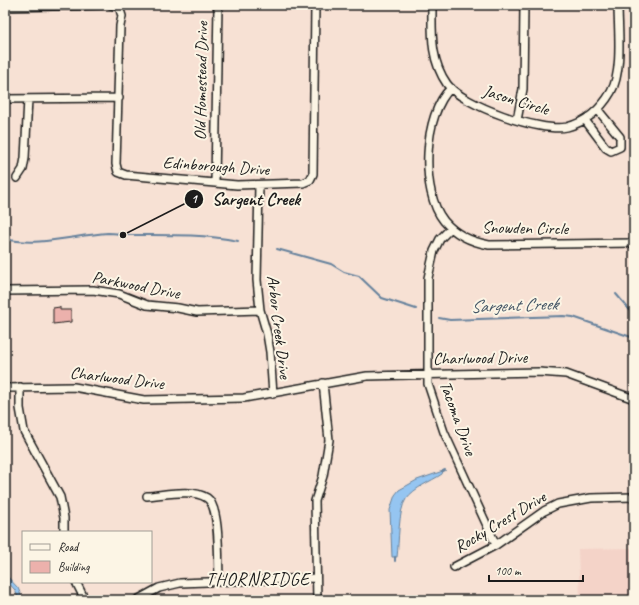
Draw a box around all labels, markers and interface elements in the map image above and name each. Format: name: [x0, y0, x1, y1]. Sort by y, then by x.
street label: Old Homestead Drive: [189, 20, 213, 141]
street label: Jason Circle: [479, 80, 553, 120]
street label: Edinborough Drive: [162, 152, 271, 180]
callout: Sargent Creek: [184, 184, 308, 214]
text: Sargent Creek: [212, 188, 302, 210]
text: 1: [191, 191, 198, 207]
street label: Snowden Circle: [482, 217, 570, 239]
street label: Parkwood Drive: [90, 266, 183, 304]
street label: Arbor Creek Drive: [262, 274, 296, 381]
water label: Sargent Creek: [470, 292, 561, 318]
street label: Charlwood Drive: [433, 347, 529, 369]
street label: Charlwood Drive: [69, 362, 167, 394]
street label: Tacoma Drive: [435, 378, 482, 459]
street label: Rocky Crest Drive: [451, 486, 551, 557]
legend: [22, 531, 152, 583]
text: Road: [58, 539, 80, 555]
scale bar: [489, 557, 583, 583]
text: Building: [58, 559, 90, 575]
text: 100 m: [495, 563, 522, 579]
district label: THORNRIDGE: [206, 568, 311, 590]

